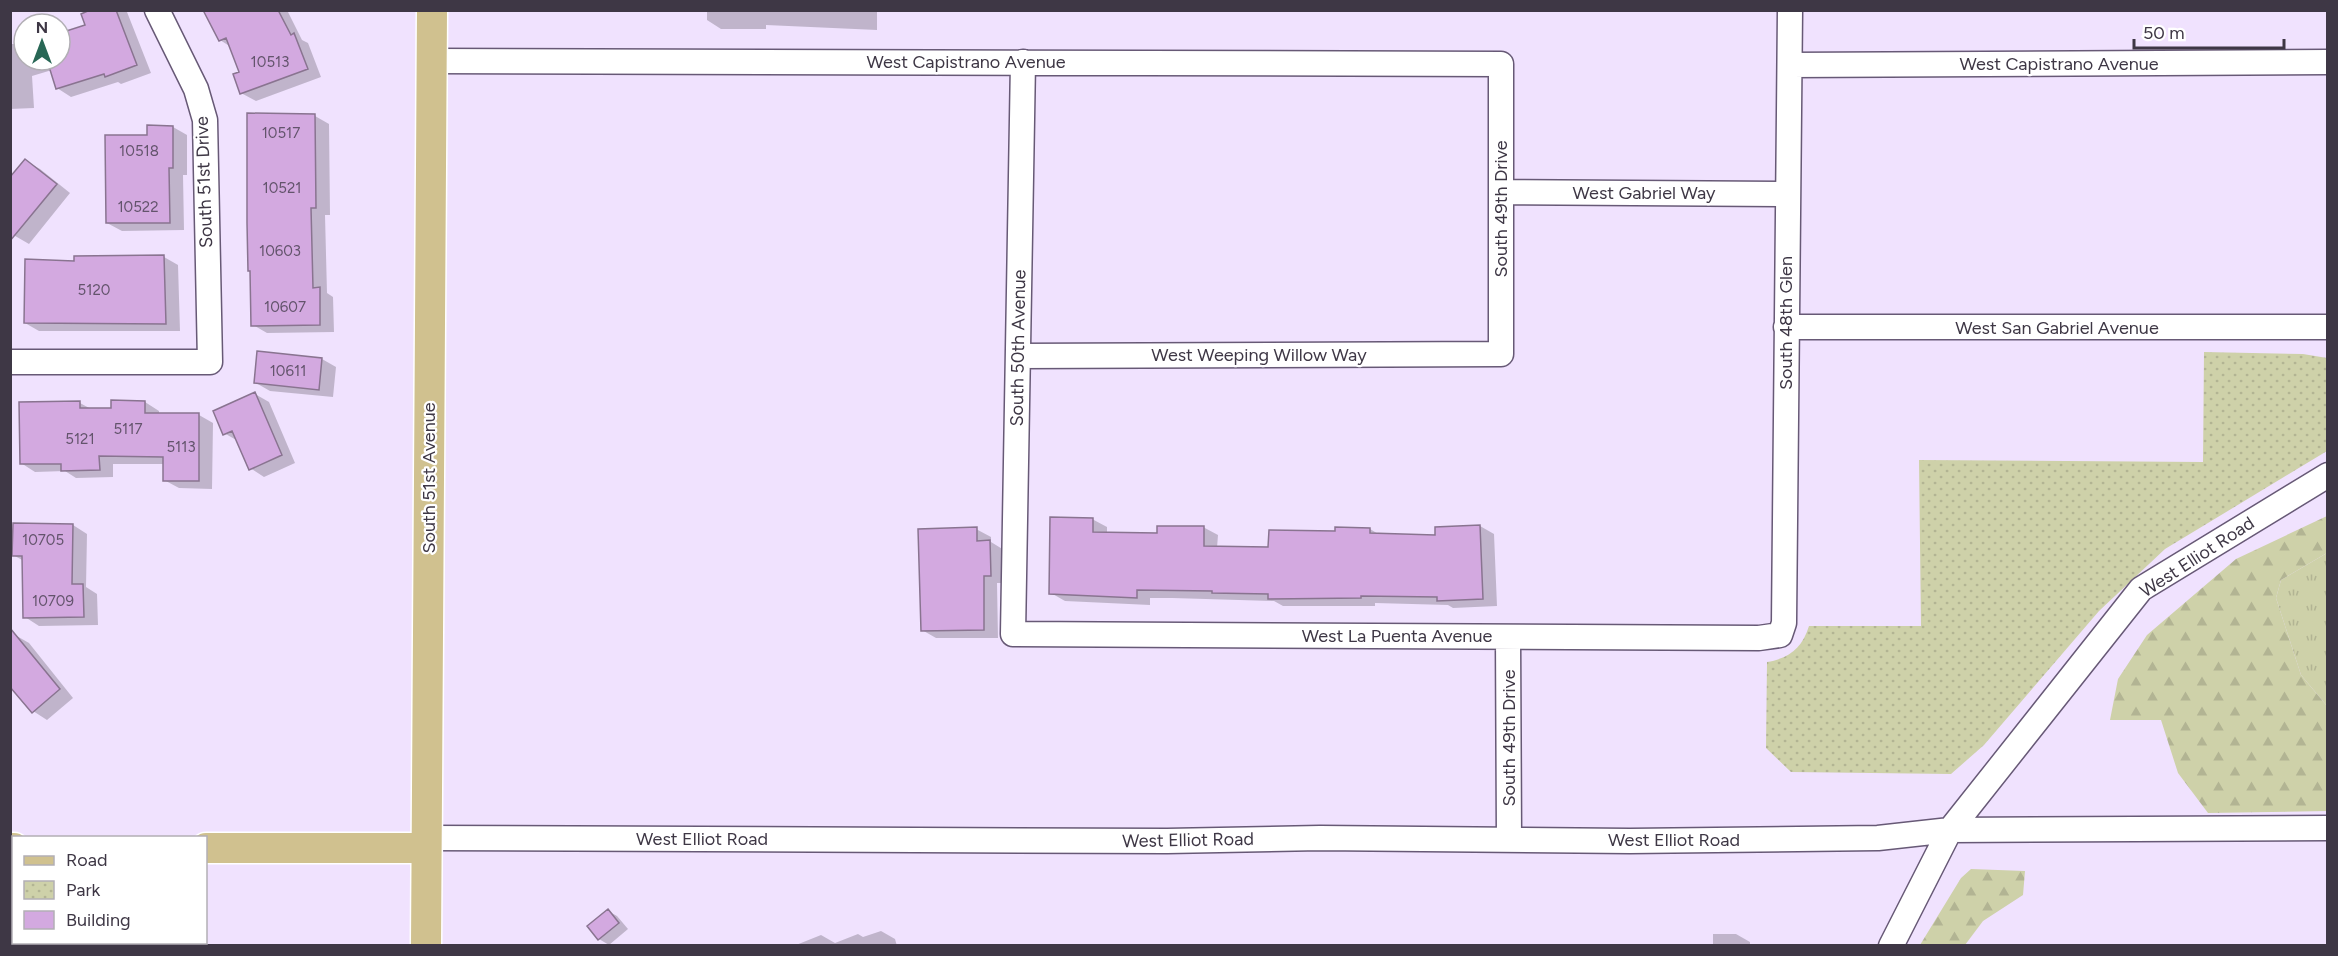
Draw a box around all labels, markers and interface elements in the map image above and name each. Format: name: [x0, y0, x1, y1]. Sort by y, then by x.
north arrow: [12, 12, 72, 72]
scale bar: [2134, 12, 2284, 50]
text: N: [36, 18, 48, 37]
text: 50 m: [2143, 22, 2185, 44]
street label: West Capistrano Avenue: [866, 51, 1066, 73]
house number: 10513: [251, 53, 289, 71]
street label: West Capistrano Avenue: [1959, 53, 2159, 75]
street label: South 51st Drive: [191, 116, 217, 248]
house number: 10517: [262, 124, 300, 142]
street label: South 49th Drive: [1490, 140, 1512, 278]
house number: 10518: [119, 142, 159, 160]
house number: 10521: [262, 179, 302, 197]
street label: West Gabriel Way: [1573, 182, 1716, 204]
house number: 10522: [117, 198, 159, 216]
house number: 10603: [259, 242, 301, 260]
street label: South 48th Glen: [1775, 256, 1797, 390]
street label: South 50th Avenue: [1006, 269, 1030, 427]
house number: 5120: [78, 281, 110, 299]
house number: 10607: [264, 298, 306, 316]
street label: West San Gabriel Avenue: [1955, 317, 2159, 339]
street label: West Weeping Willow Way: [1151, 344, 1367, 366]
house number: 10611: [270, 362, 306, 380]
street label: South 51st Avenue: [418, 402, 440, 554]
house number: 5117: [113, 420, 143, 438]
house number: 5121: [65, 430, 95, 448]
house number: 5113: [166, 438, 196, 456]
street label: West Elliot Road: [2136, 512, 2258, 602]
house number: 10705: [22, 531, 64, 549]
house number: 10709: [32, 592, 74, 610]
street label: West La Puenta Avenue: [1302, 625, 1492, 647]
street label: South 49th Drive: [1498, 669, 1520, 807]
street label: West Elliot Road: [636, 828, 768, 850]
street label: West Elliot Road: [1122, 828, 1254, 852]
street label: West Elliot Road: [1608, 829, 1740, 851]
legend: [12, 836, 207, 944]
text: Road: [66, 849, 107, 871]
text: Park: [66, 879, 101, 901]
text: Building: [66, 909, 131, 931]

